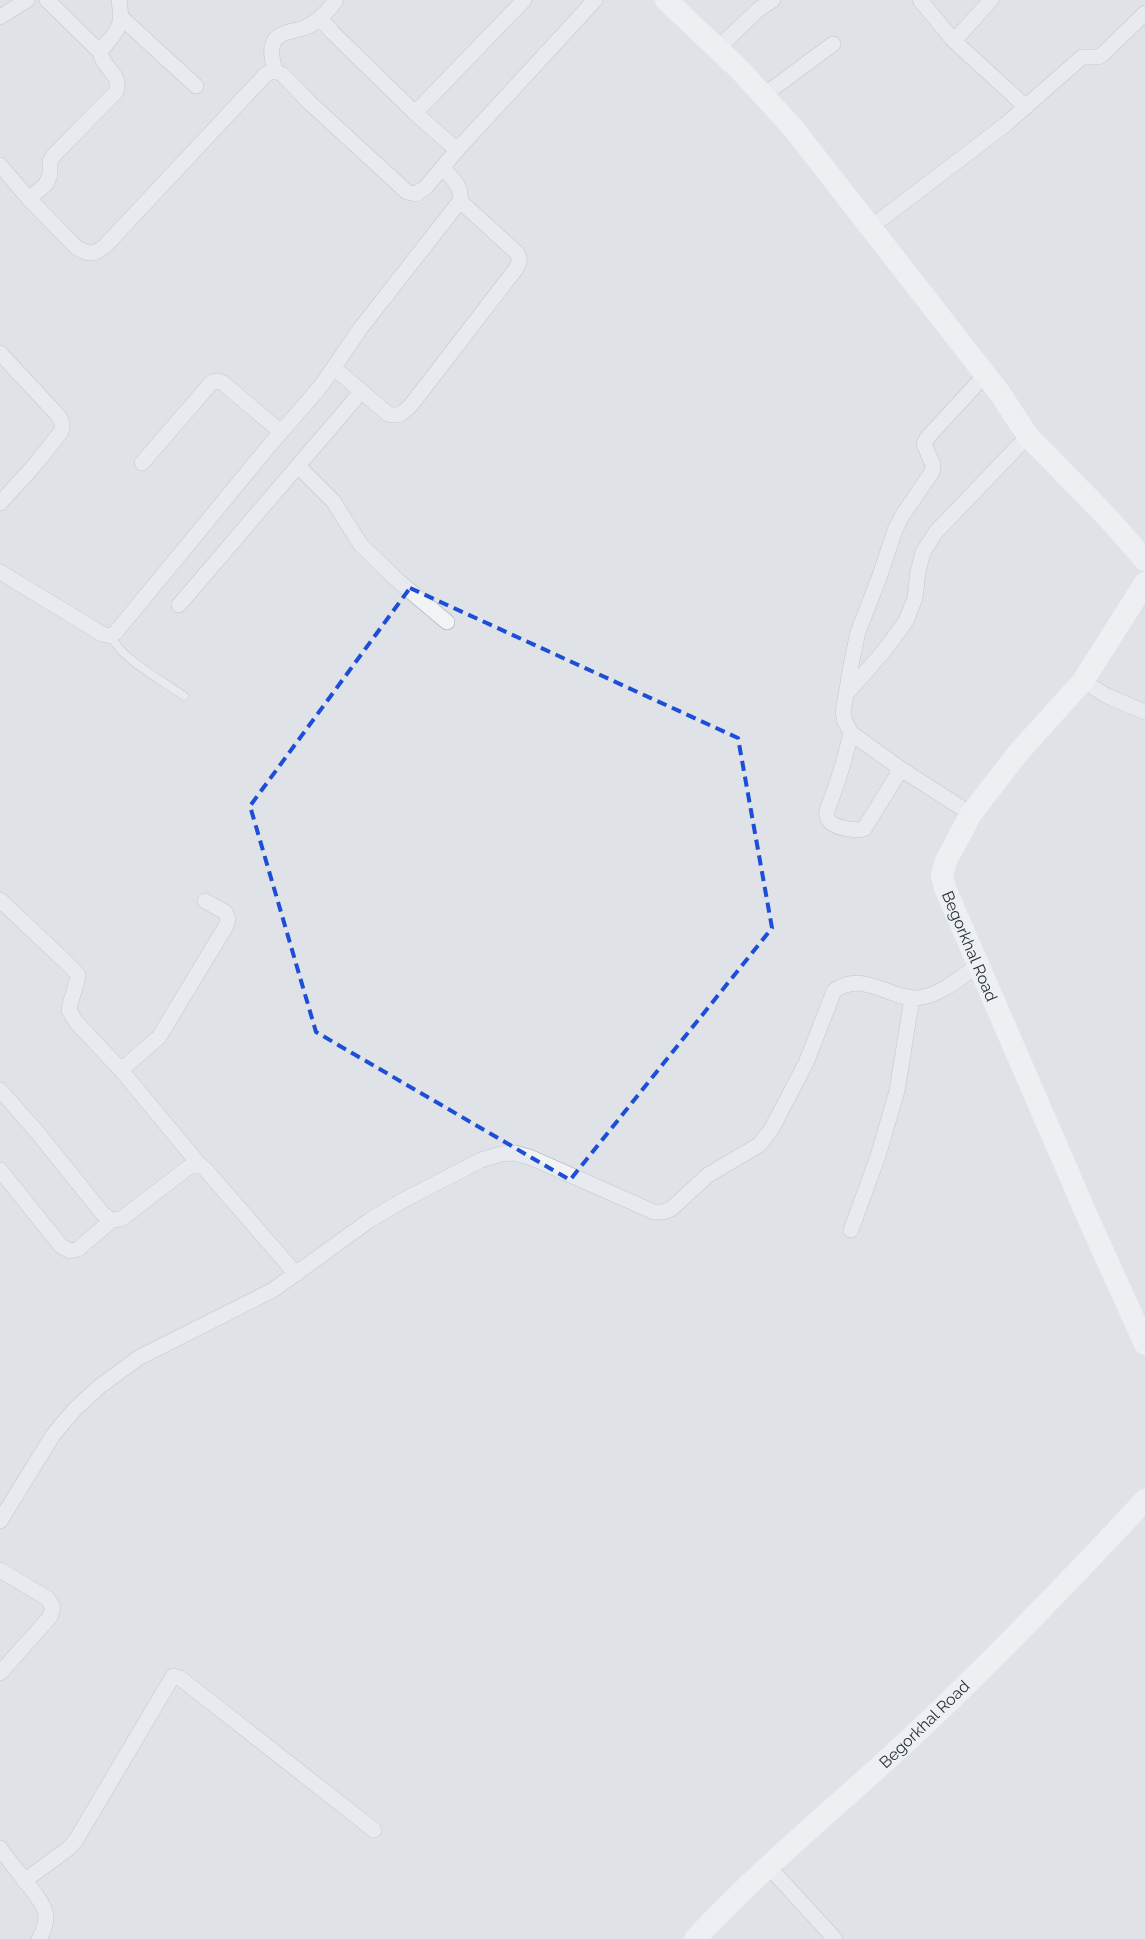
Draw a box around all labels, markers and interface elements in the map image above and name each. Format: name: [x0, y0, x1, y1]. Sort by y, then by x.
street label: Begorkhal Road: [938, 888, 1001, 1004]
street label: Begorkhal Road: [875, 1677, 973, 1772]

